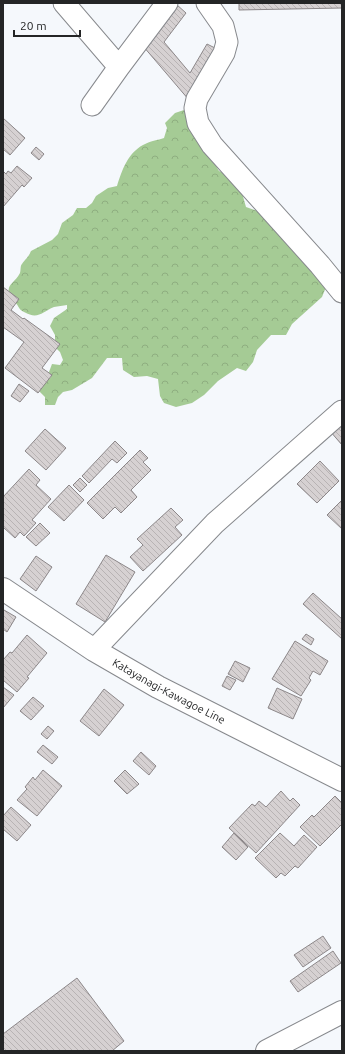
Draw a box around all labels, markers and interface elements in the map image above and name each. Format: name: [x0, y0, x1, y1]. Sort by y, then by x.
scale bar: [14, 12, 80, 38]
text: 20 m: [20, 19, 47, 32]
street label: Katayanagi-Kawagoe Line: [110, 656, 227, 726]

